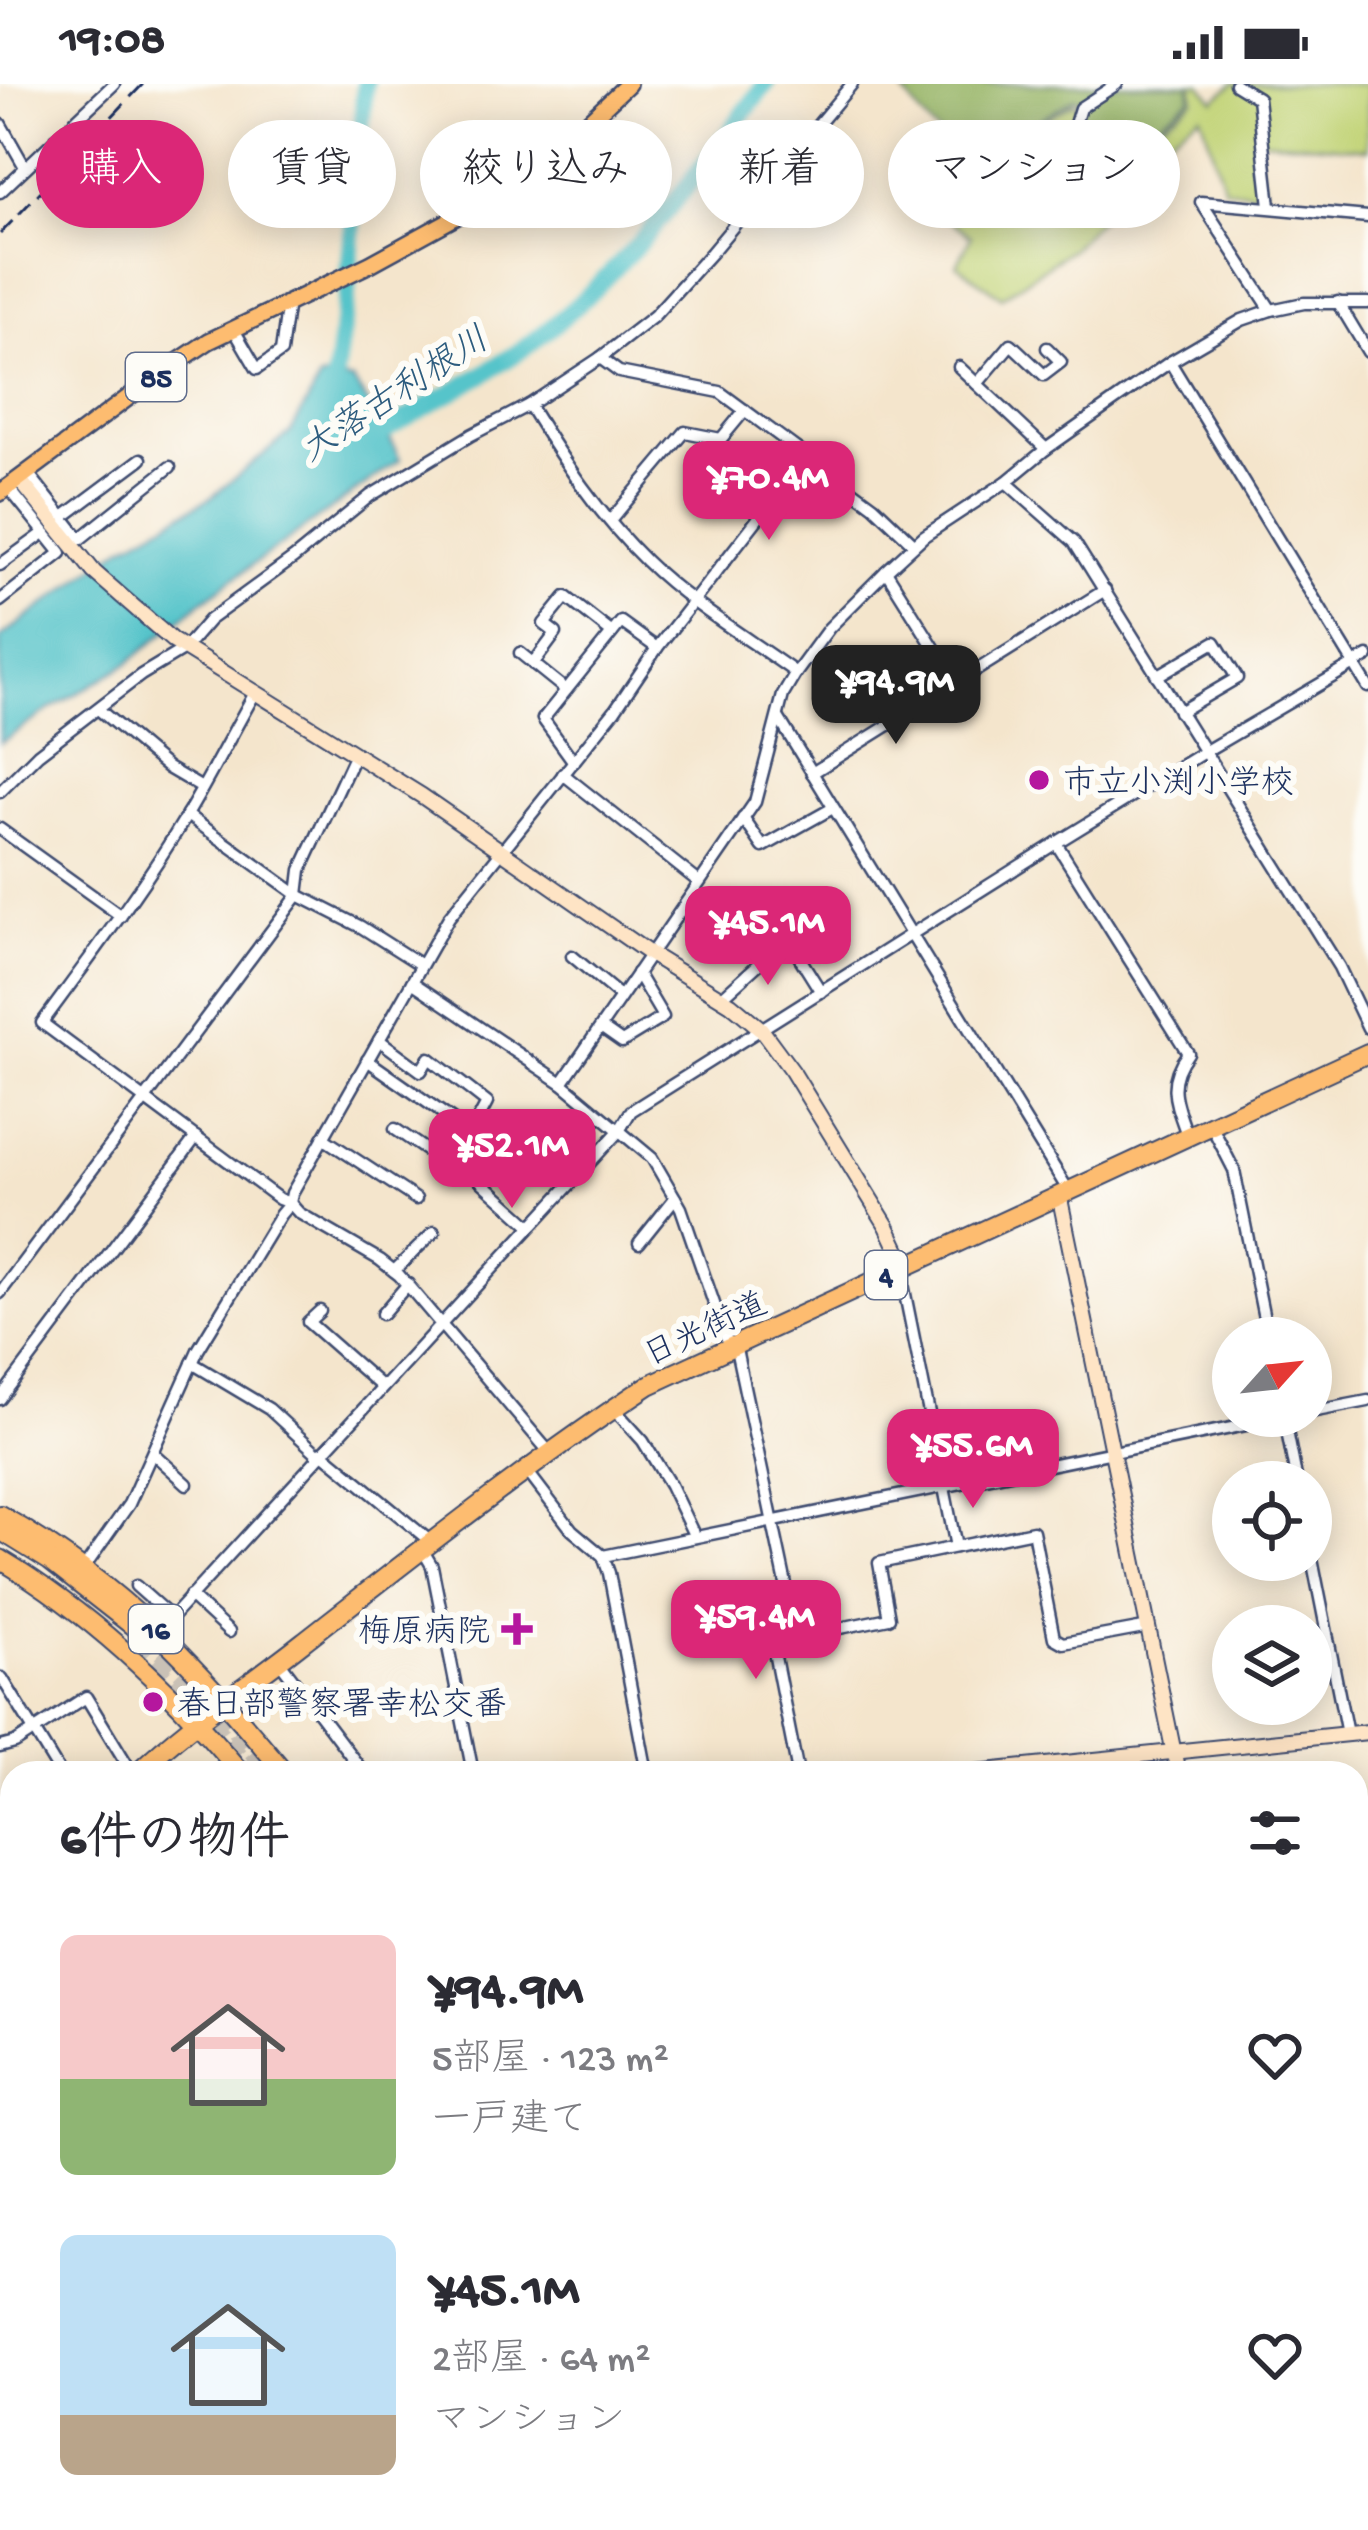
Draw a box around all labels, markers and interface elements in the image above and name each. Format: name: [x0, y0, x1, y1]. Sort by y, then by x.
text: 19:08: [60, 16, 165, 69]
chip: 購入: [36, 120, 204, 228]
chip: 賃貸: [228, 120, 396, 228]
chip: 絞り込み: [420, 120, 672, 228]
chip: 新着: [696, 120, 864, 228]
chip: マンション: [888, 120, 1180, 228]
water label: 大落古利根川: [293, 319, 499, 474]
road number: 85: [126, 353, 186, 401]
pin: ¥70.4M: [671, 441, 867, 543]
text: ¥70.4M: [710, 457, 828, 503]
pin: ¥94.9M: [798, 645, 994, 747]
text: ¥94.9M: [839, 661, 953, 707]
place label: 市立小渕小学校: [1063, 765, 1294, 805]
marker: 市立小渕小学校: [1026, 767, 1052, 793]
pin: ¥45.1M: [670, 886, 866, 988]
text: ¥45.1M: [712, 902, 824, 948]
pin: ¥52.1M: [414, 1109, 610, 1211]
text: ¥52.1M: [456, 1125, 568, 1171]
road number: 4: [865, 1251, 907, 1299]
street label: 日光街道: [638, 1286, 774, 1378]
north arrow: [1212, 1317, 1332, 1437]
map controls: [1212, 1317, 1332, 1725]
pin: ¥55.6M: [875, 1409, 1071, 1511]
text: ¥55.6M: [914, 1425, 1032, 1471]
button: locate: [1212, 1461, 1332, 1581]
pin: ¥59.4M: [658, 1580, 854, 1682]
text: ¥59.4M: [698, 1596, 814, 1642]
road number: 16: [129, 1605, 183, 1653]
button: layers: [1212, 1605, 1332, 1725]
marker: 梅原病院: [501, 1613, 533, 1645]
place label: 梅原病院: [358, 1614, 490, 1654]
place label: 春日部警察署幸松交番: [177, 1686, 507, 1727]
marker: 春日部警察署幸松交番: [140, 1689, 166, 1715]
icon: filters: [1242, 1800, 1308, 1866]
text: 6件の物件: [60, 1813, 290, 1873]
text: ¥94.9M: [432, 1964, 582, 2024]
icon: home: [156, 1983, 300, 2127]
icon: heart: [1242, 2022, 1308, 2088]
text: 5部屋 · 123 m²: [432, 2039, 669, 2085]
text: 一戸建て: [432, 2100, 588, 2146]
text: ¥45.1M: [432, 2264, 579, 2324]
icon: home: [156, 2283, 300, 2427]
icon: heart: [1242, 2322, 1308, 2388]
text: 2部屋 · 64 m²: [432, 2339, 650, 2385]
text: マンション: [432, 2400, 625, 2446]

